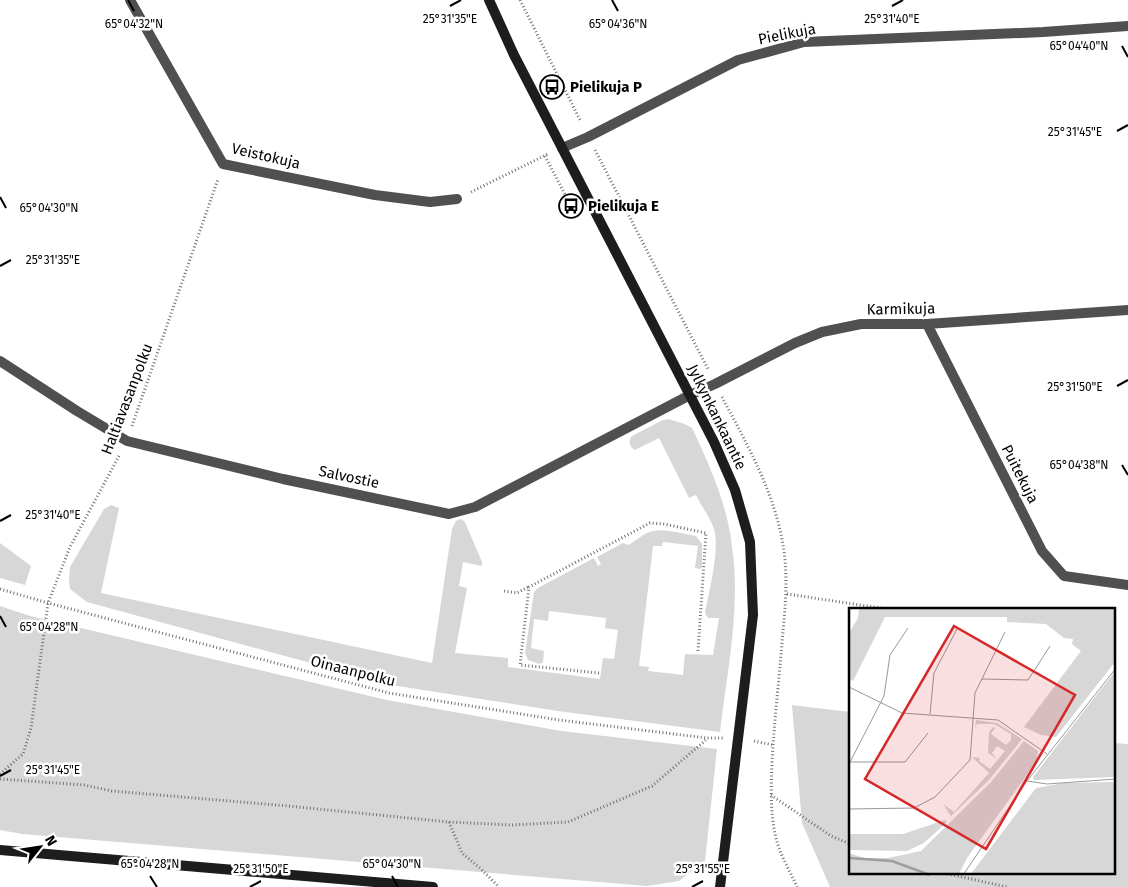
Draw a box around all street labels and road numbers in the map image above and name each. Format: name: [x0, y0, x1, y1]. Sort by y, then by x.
street label: Pielikuja: [757, 20, 817, 48]
street label: Veistokuja: [230, 139, 302, 173]
street label: Karmikuja: [867, 299, 935, 319]
street label: Haltiavasanpolku: [98, 341, 156, 457]
street label: Jylkynkankaantie: [684, 361, 750, 473]
street label: Puitekuja: [998, 442, 1042, 506]
street label: Salvostie: [317, 462, 381, 492]
street label: Oinaanpolku: [309, 652, 397, 690]

